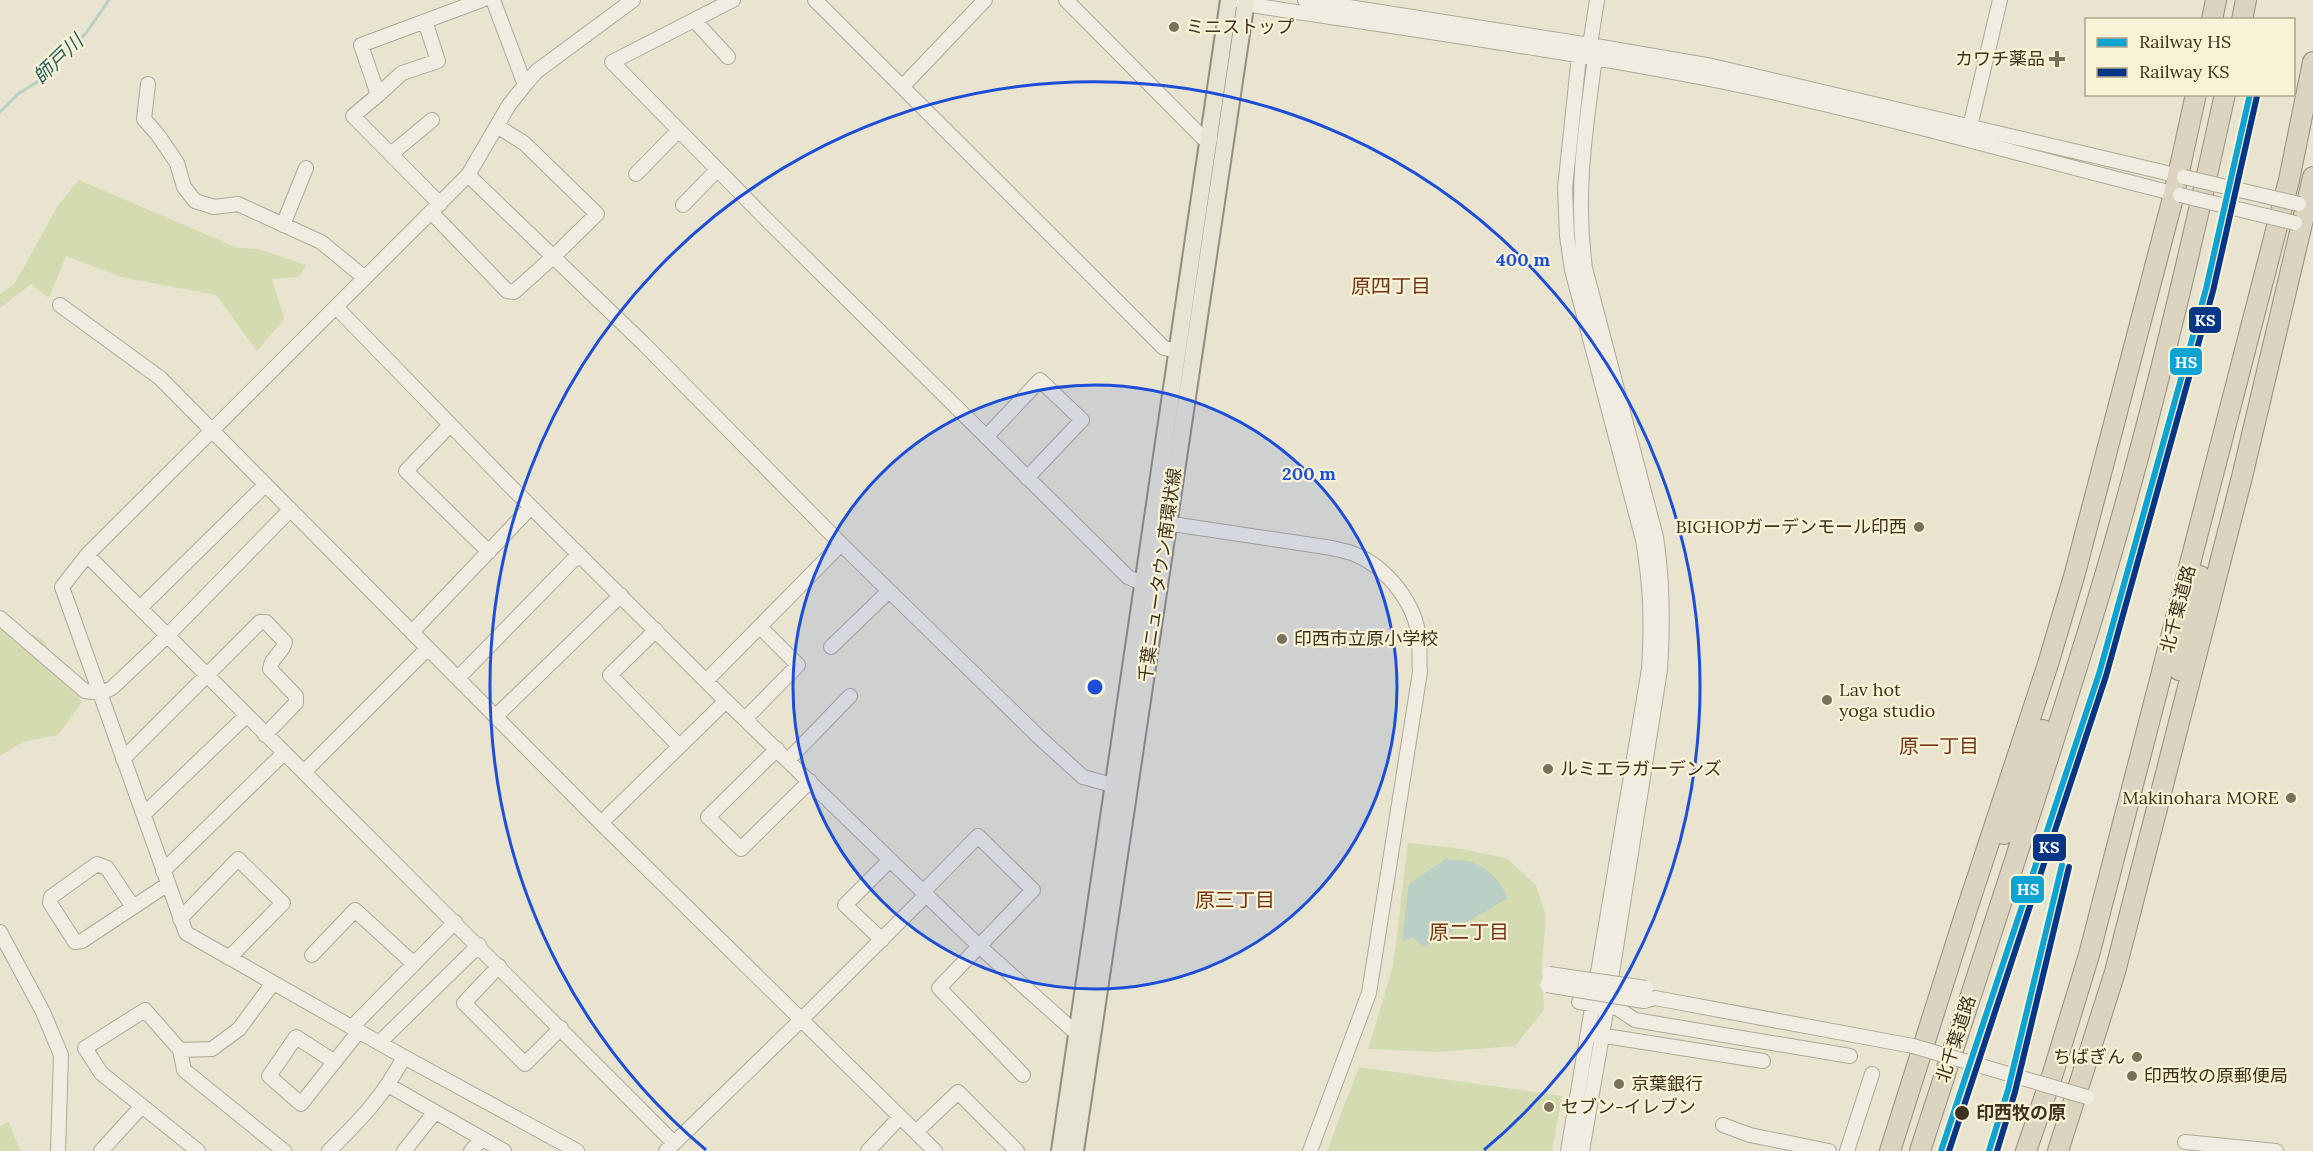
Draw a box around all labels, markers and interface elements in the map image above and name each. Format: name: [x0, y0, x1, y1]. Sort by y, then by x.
place label: ミニストップ: [1186, 15, 1294, 38]
legend: [2085, 18, 2295, 96]
marker: ミニストップ: [1167, 20, 1181, 34]
water label: 師戸川: [27, 27, 89, 88]
text: Railway HS: [2139, 30, 2231, 53]
place label: カワチ薬品: [1955, 47, 2045, 70]
marker: カワチ薬品: [2050, 52, 2064, 66]
text: Railway KS: [2139, 60, 2230, 83]
text: 400 m: [1496, 248, 1550, 271]
district label: 原四丁目: [1351, 273, 1431, 298]
line badge: KS: [2188, 306, 2222, 334]
text: KS: [2195, 310, 2216, 330]
line badge: HS: [2169, 347, 2203, 376]
text: HS: [2175, 352, 2198, 372]
text: 200 m: [1282, 462, 1336, 485]
street label: 千葉ニュータウン南環状線: [1133, 466, 1186, 683]
place label: BIGHOPガーデンモール印西: [1675, 515, 1907, 538]
marker: BIGHOPガーデンモール印西: [1912, 520, 1926, 534]
street label: 北千葉道路: [2155, 562, 2200, 655]
place label: 印西市立原小学校: [1294, 627, 1438, 650]
marker: 印西市立原小学校: [1275, 632, 1289, 646]
centre of rings: [1085, 677, 1105, 697]
place label: Lav hot yoga studio: [1839, 678, 1935, 722]
marker: Lav hot yoga studio: [1820, 693, 1834, 707]
district label: 原一丁目: [1899, 733, 1979, 758]
place label: ルミエラガーデンズ: [1560, 757, 1722, 780]
marker: ルミエラガーデンズ: [1541, 762, 1555, 776]
place label: Makinohara MORE: [2122, 786, 2279, 809]
marker: Makinohara MORE: [2284, 791, 2298, 805]
line badge: KS: [2032, 833, 2067, 862]
text: KS: [2039, 837, 2060, 857]
line badge: HS: [2010, 875, 2045, 904]
text: HS: [2017, 879, 2040, 899]
district label: 原三丁目: [1195, 887, 1275, 912]
district label: 原二丁目: [1429, 919, 1509, 944]
street label: 北千葉道路: [1931, 992, 1980, 1085]
place label: ちばぎん: [2053, 1045, 2125, 1068]
marker: ちばぎん: [2130, 1050, 2144, 1064]
place label: 印西牧の原郵便局: [2144, 1064, 2288, 1087]
marker: 印西牧の原郵便局: [2125, 1069, 2139, 1083]
place label: 京葉銀行: [1631, 1072, 1703, 1095]
marker: 京葉銀行: [1612, 1077, 1626, 1091]
place label: セブン-イレブン: [1561, 1095, 1696, 1118]
marker: セブン-イレブン: [1542, 1100, 1556, 1114]
place label: 印西牧の原: [1976, 1101, 2066, 1124]
marker: 印西牧の原: [1953, 1104, 1971, 1122]

